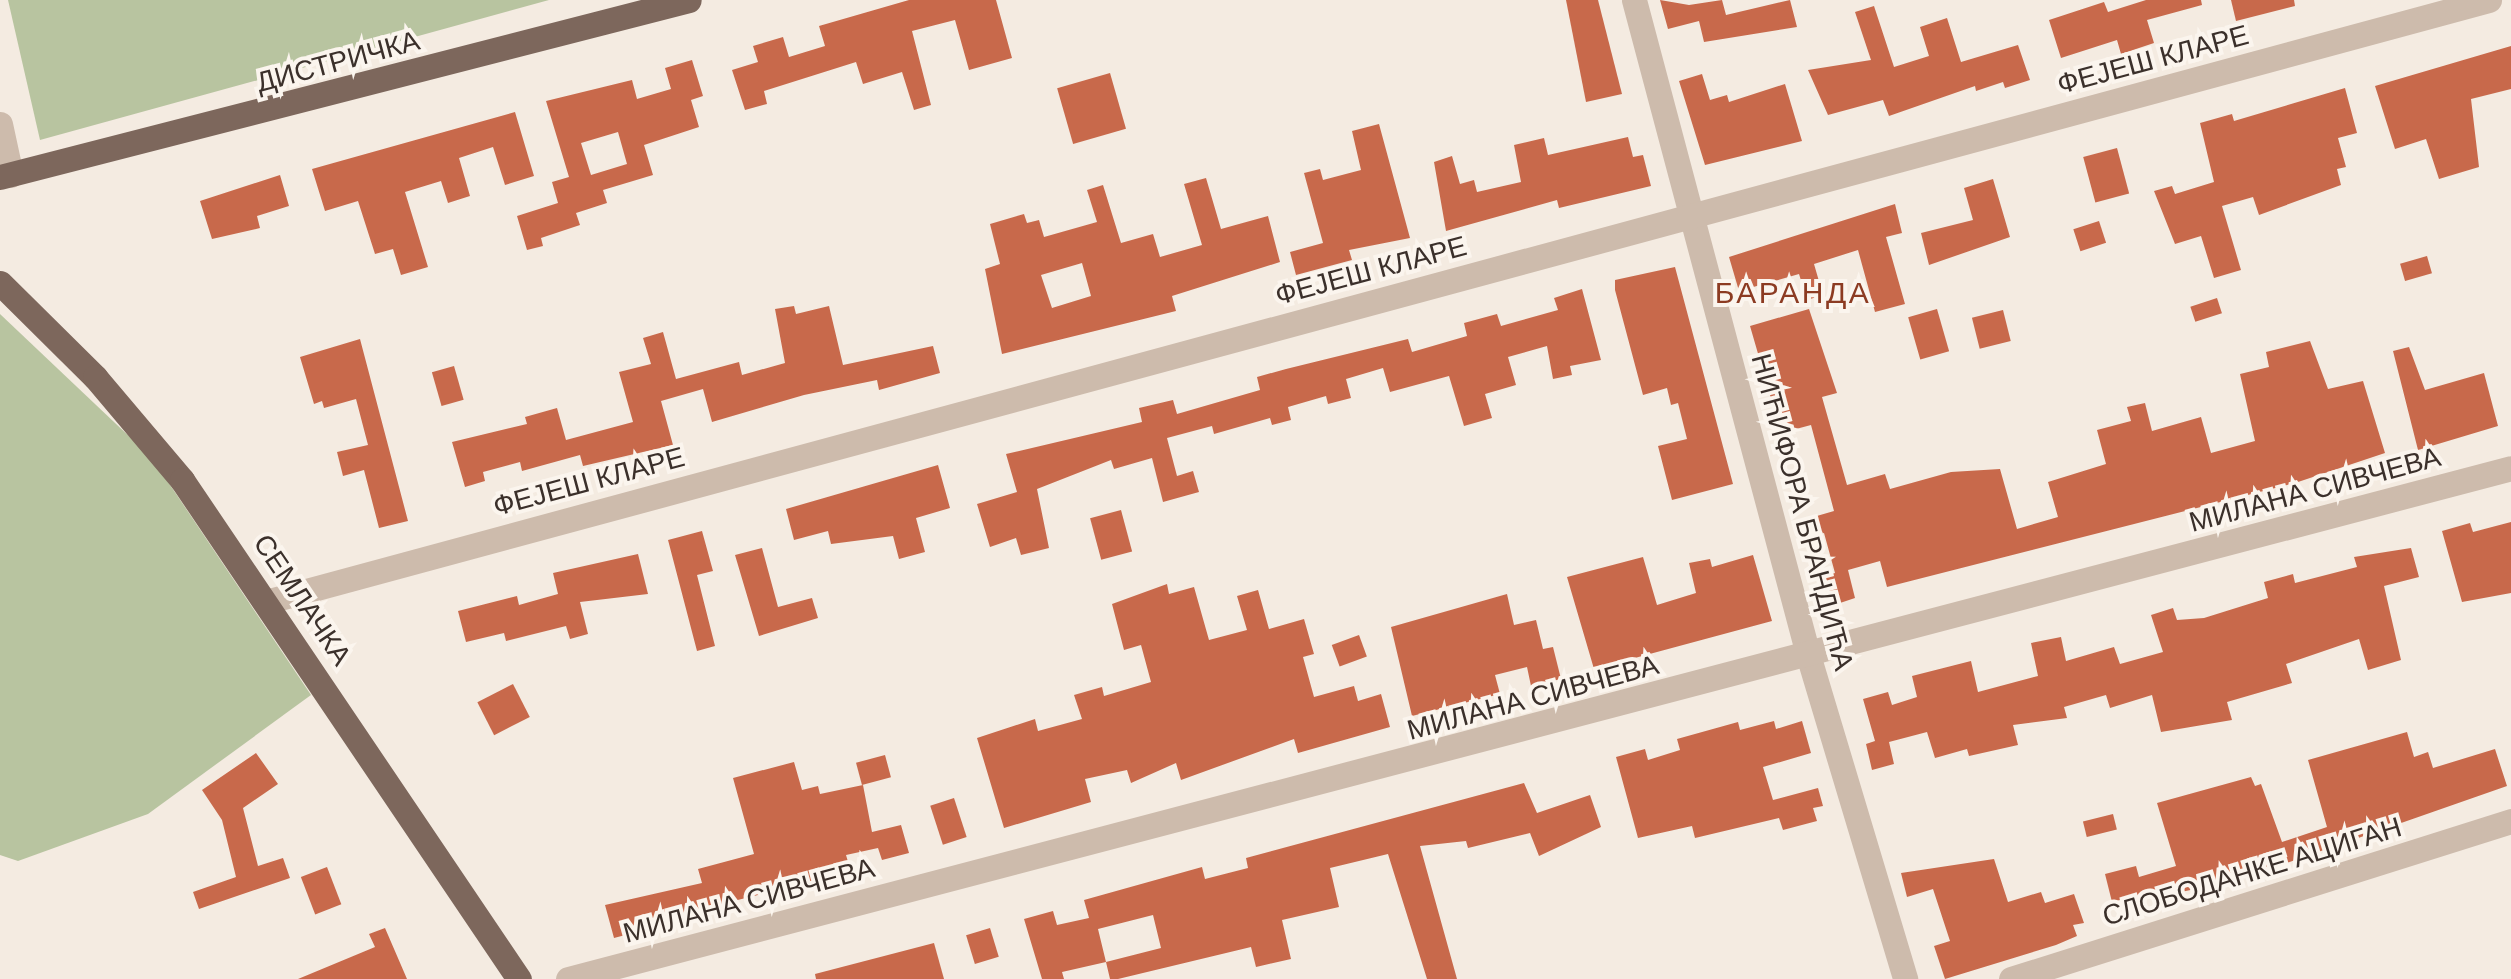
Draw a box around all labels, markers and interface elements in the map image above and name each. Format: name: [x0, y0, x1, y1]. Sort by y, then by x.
street label: ФЕЈЕШ КЛАРЕ: [2054, 18, 2252, 102]
street label: ДИСТРИЧКА: [253, 24, 423, 100]
street label: ФЕЈЕШ КЛАРЕ: [1272, 229, 1470, 313]
district label: БАРАНДА: [1715, 275, 1871, 311]
street label: НИЋИФОРА БРАНДИЋА: [1744, 350, 1860, 674]
street label: ФЕЈЕШ КЛАРЕ: [490, 440, 688, 524]
street label: МИЛАНА СИВЧЕВА: [2186, 440, 2444, 540]
street label: СЕМЛАЧКА: [246, 528, 358, 672]
street label: МИЛАНА СИВЧЕВА: [1404, 648, 1662, 748]
street label: СЛОБОДАНКЕ АЦИГАН: [2098, 810, 2406, 934]
street label: МИЛАНА СИВЧЕВА: [620, 851, 878, 951]

